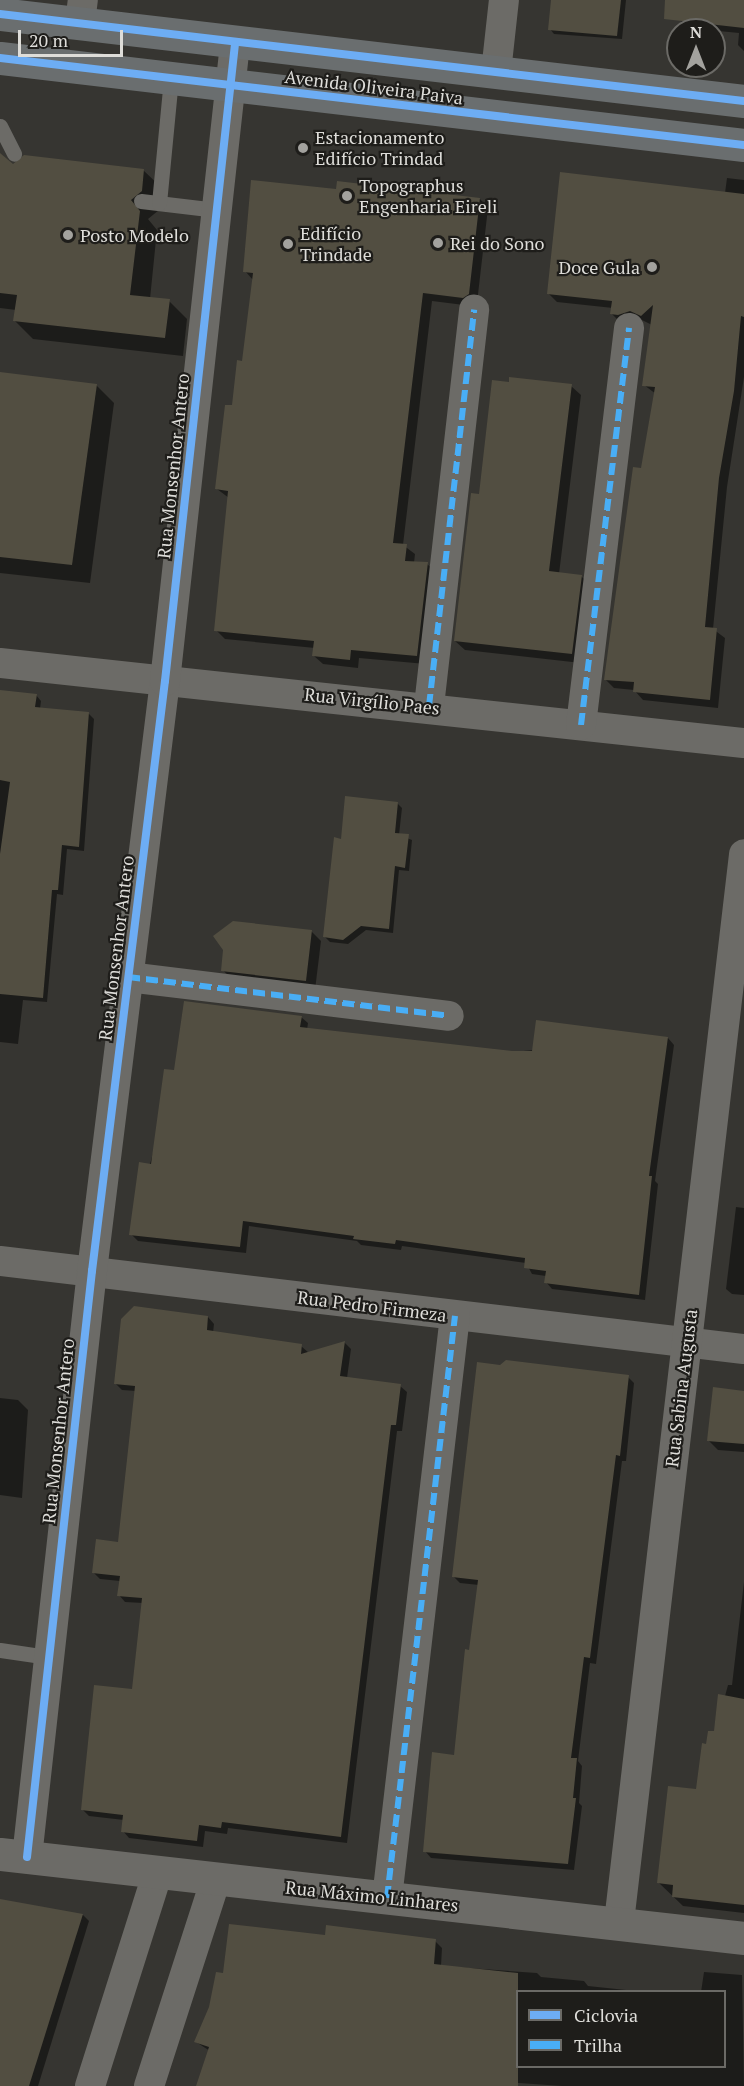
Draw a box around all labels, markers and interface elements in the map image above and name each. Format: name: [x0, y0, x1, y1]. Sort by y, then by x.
scale bar: [21, 18, 126, 56]
north arrow: [666, 18, 726, 78]
text: N: [690, 21, 702, 43]
text: 20 m: [29, 28, 68, 52]
street label: Avenida Oliveira Paiva: [284, 65, 464, 109]
place label: Estacionamento Edifício Trindad: [315, 127, 444, 170]
marker: Estacionamento Edifício Trindad: [296, 141, 310, 155]
place label: Topographus Engenharia Eireli: [359, 175, 498, 218]
marker: Topographus Engenharia Eireli: [340, 189, 354, 203]
place label: Edifício Trindade: [300, 223, 372, 266]
place label: Posto Modelo: [80, 224, 189, 246]
marker: Posto Modelo: [61, 228, 75, 242]
place label: Rei do Sono: [450, 232, 545, 254]
marker: Rei do Sono: [431, 236, 445, 250]
marker: Edifício Trindade: [281, 237, 295, 251]
place label: Doce Gula: [559, 256, 640, 278]
marker: Doce Gula: [645, 260, 659, 274]
street label: Rua Monsenhor Antero: [153, 372, 193, 560]
street label: Rua Virgílio Paes: [303, 683, 441, 719]
street label: Rua Monsenhor Antero: [94, 854, 138, 1042]
street label: Rua Pedro Firmeza: [296, 1286, 448, 1326]
street label: Rua Sabina Augusta: [661, 1308, 701, 1468]
street label: Rua Monsenhor Antero: [38, 1337, 78, 1525]
street label: Rua Máximo Linhares: [284, 1876, 460, 1916]
legend: [516, 1990, 726, 2068]
text: Ciclovia: [574, 2003, 638, 2027]
text: Trilha: [574, 2033, 622, 2057]

